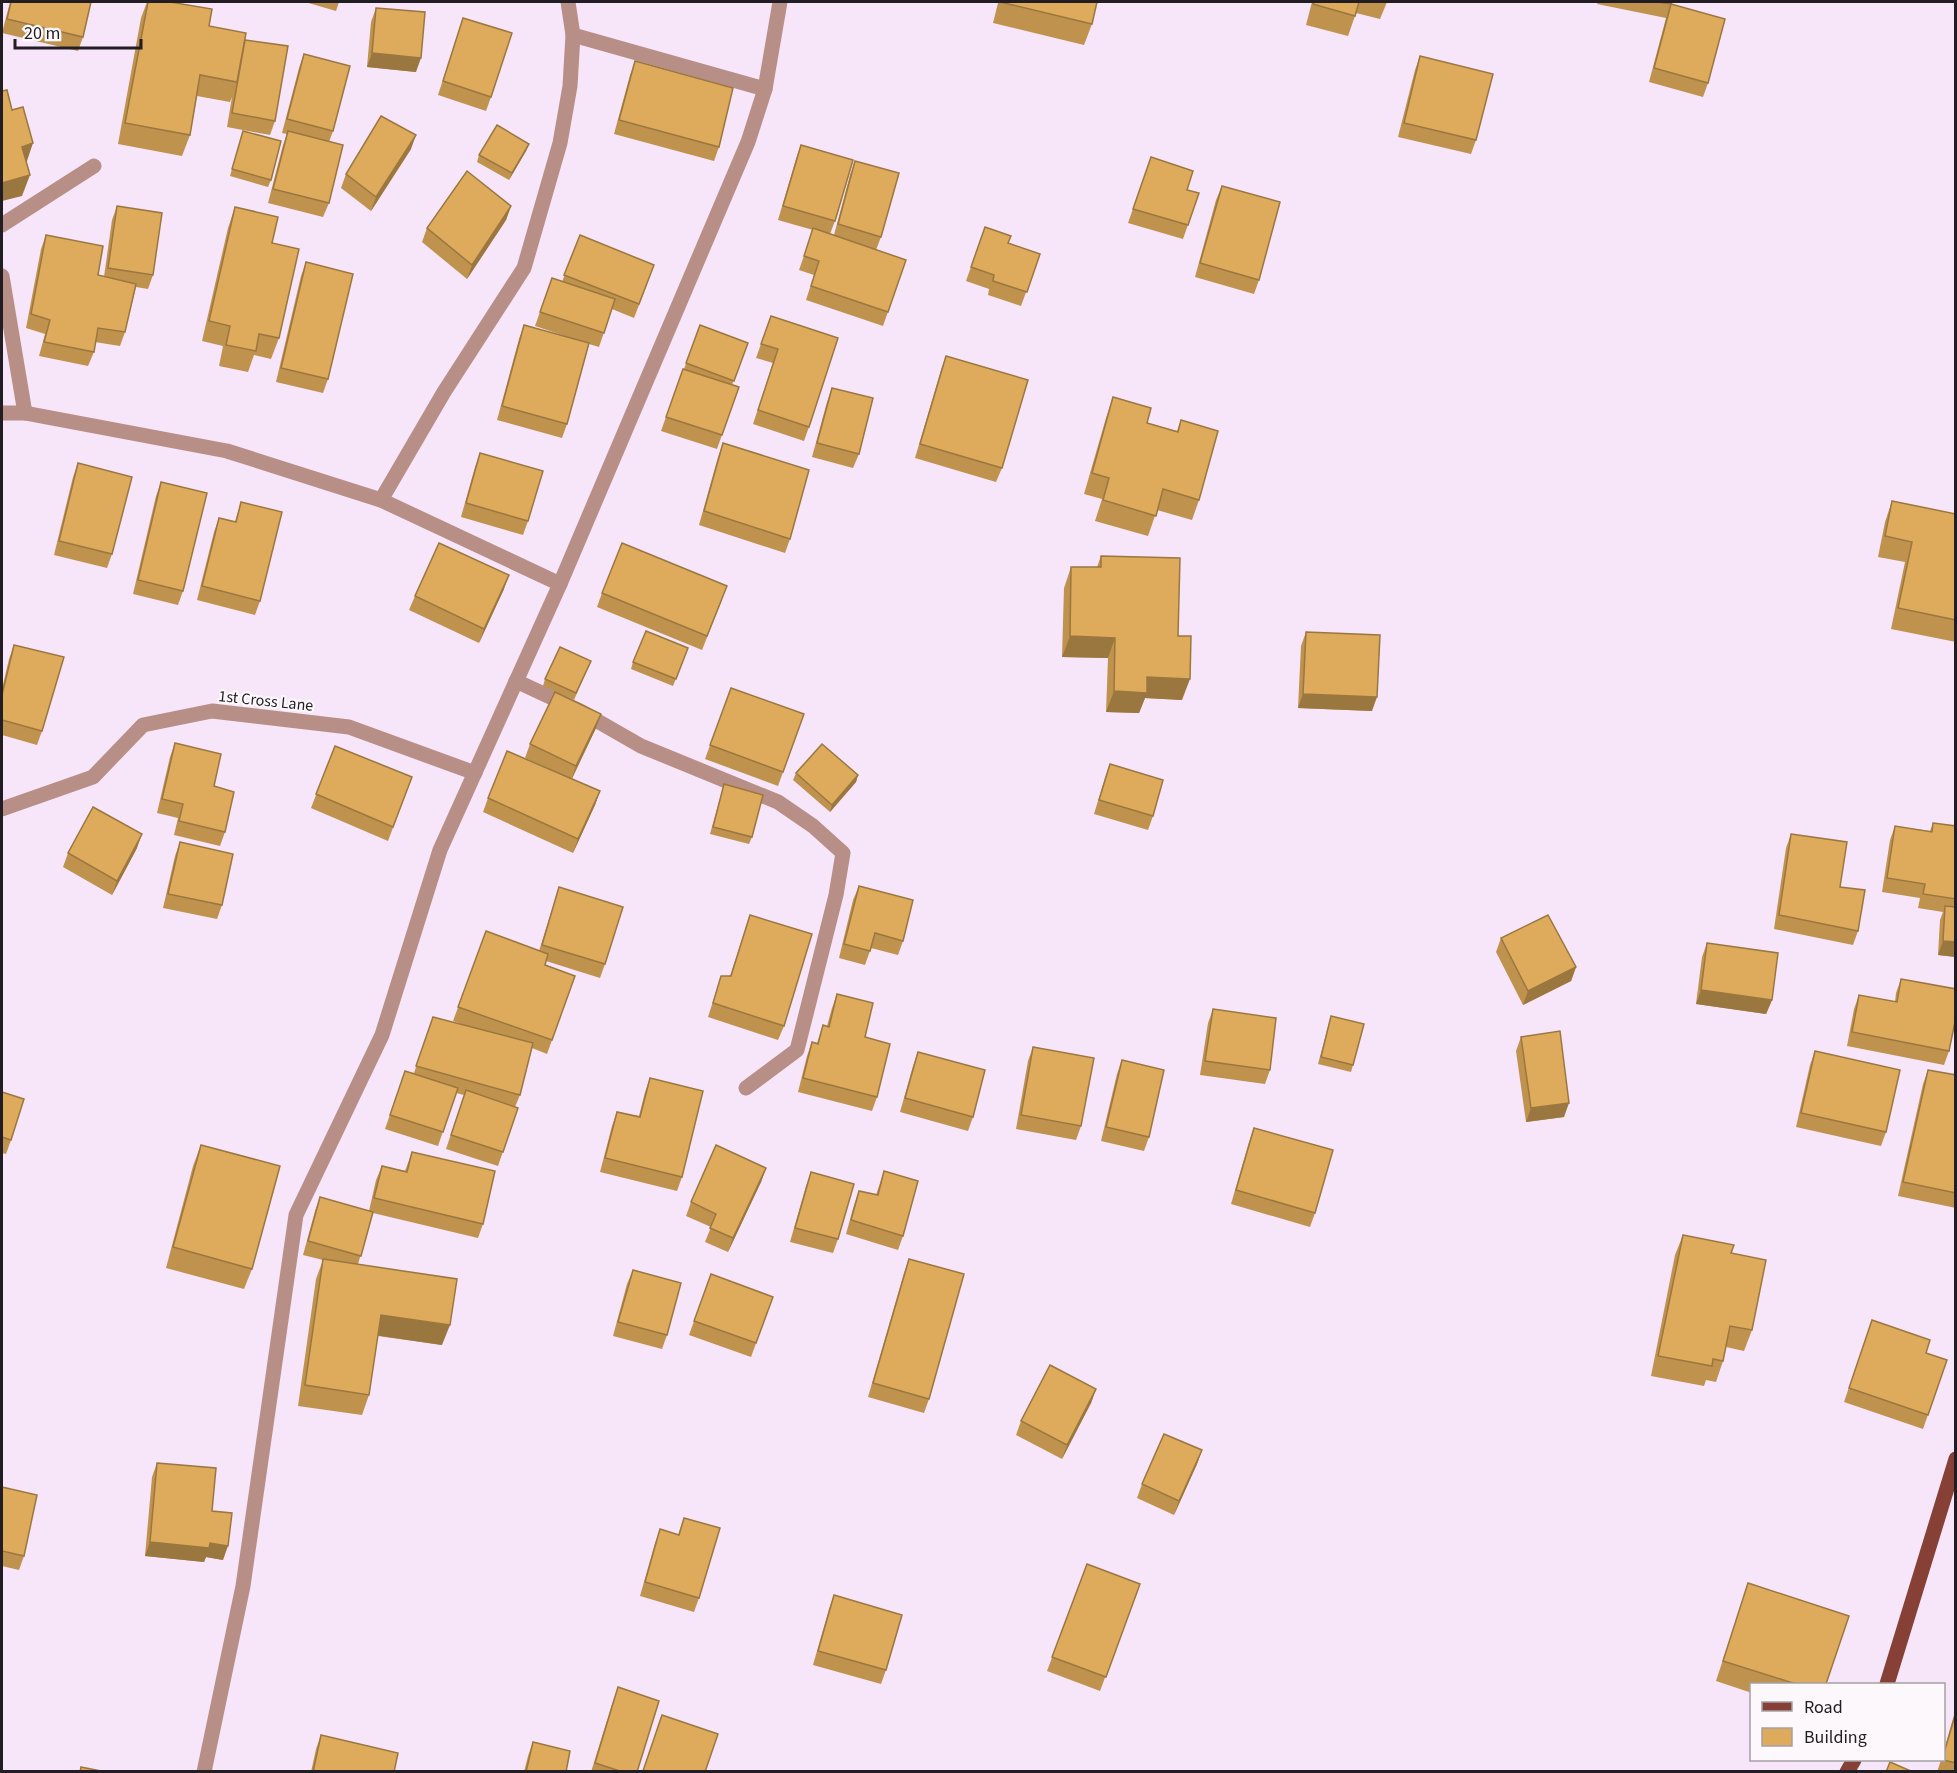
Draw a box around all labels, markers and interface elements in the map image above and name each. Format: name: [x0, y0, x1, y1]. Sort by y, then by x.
scale bar: [15, 12, 141, 50]
text: 20 m: [24, 21, 60, 46]
street label: 1st Cross Lane: [217, 685, 314, 717]
legend: [1750, 1683, 1945, 1761]
text: Road: [1804, 1695, 1843, 1720]
text: Building: [1804, 1725, 1867, 1750]

